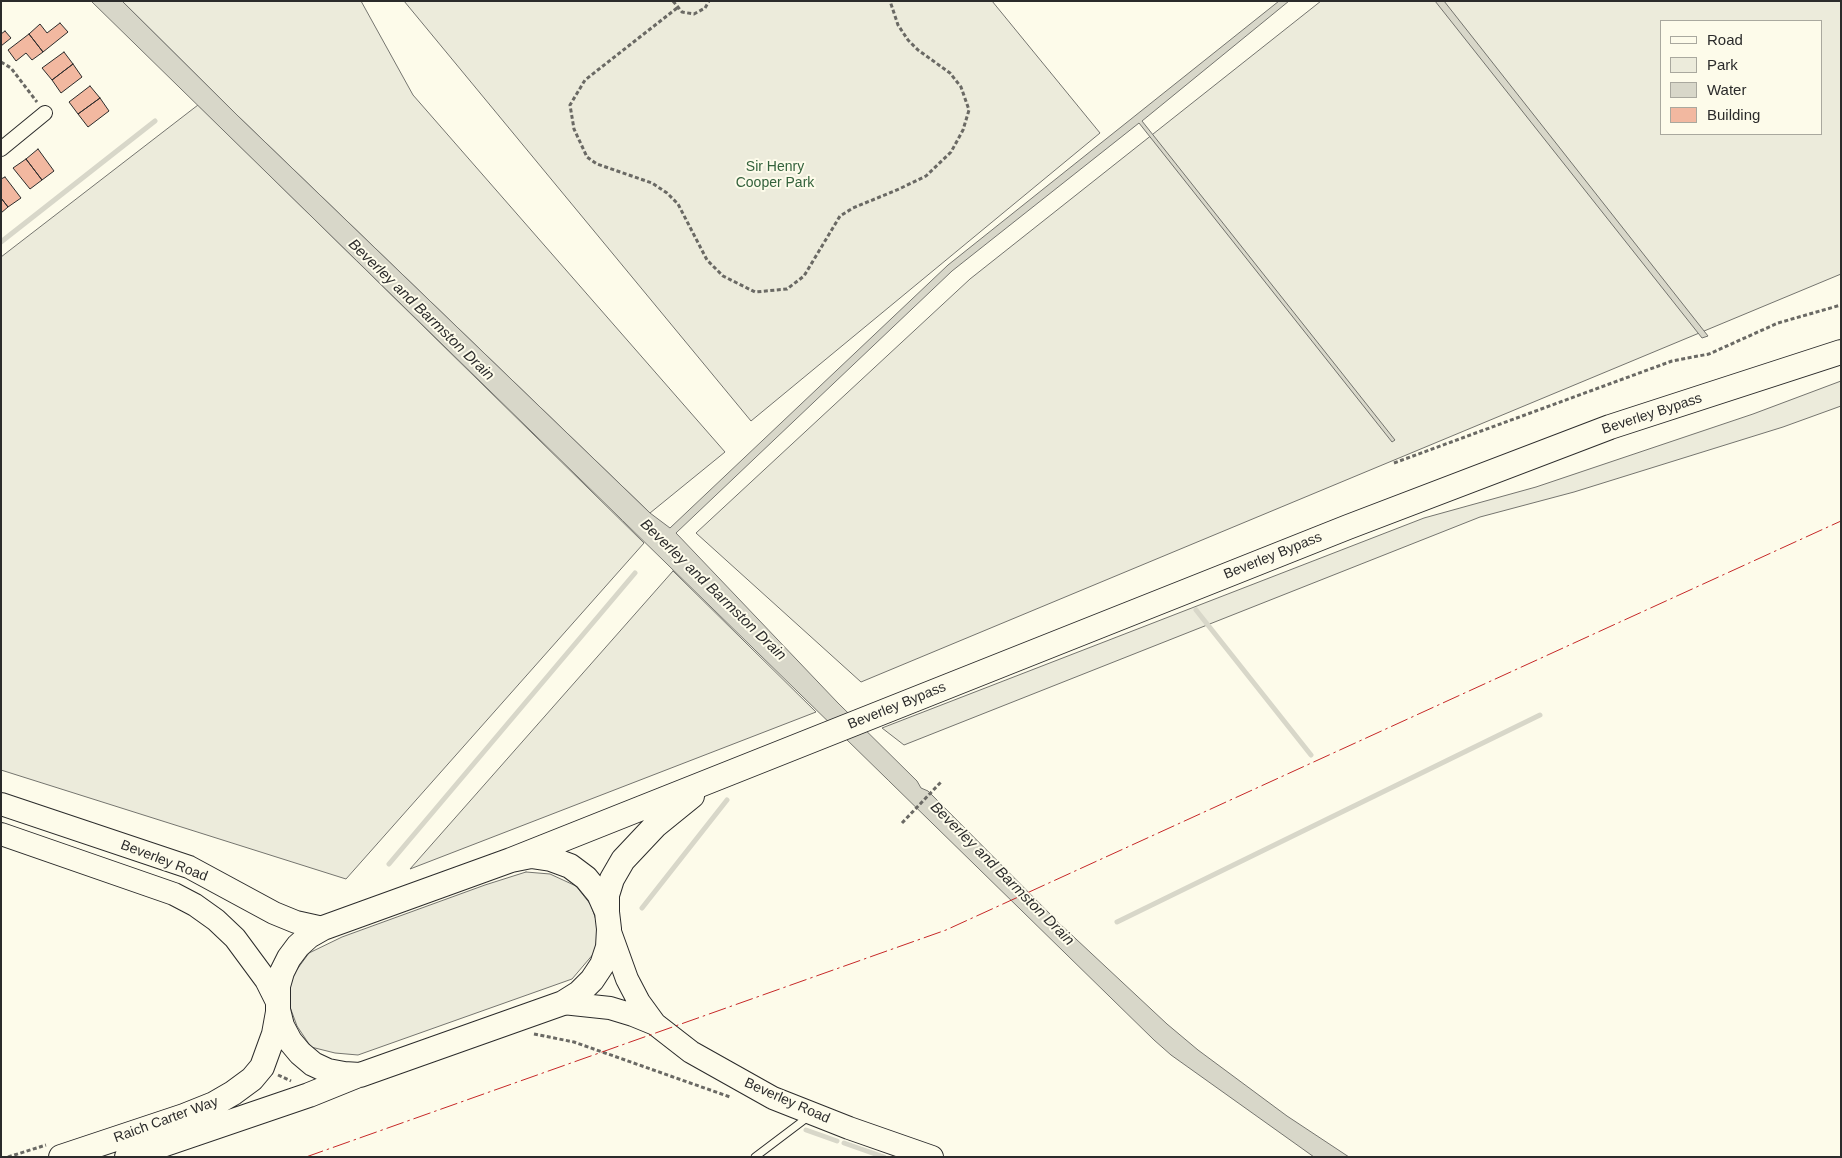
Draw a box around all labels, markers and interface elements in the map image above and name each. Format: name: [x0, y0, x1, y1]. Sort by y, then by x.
legend: [1660, 20, 1822, 135]
text: Road: [1707, 31, 1743, 48]
text: Park: [1707, 56, 1738, 73]
text: Water: [1707, 81, 1746, 98]
text: Building: [1707, 106, 1760, 123]
park label: Sir Henry Cooper Park: [736, 159, 814, 192]
water label: Beverley and Barmston Drain: [344, 235, 498, 385]
street label: Beverley Bypass: [1600, 390, 1704, 438]
water label: Beverley and Barmston Drain: [636, 515, 790, 665]
street label: Beverley Bypass: [1222, 529, 1324, 583]
street label: Beverley Bypass: [846, 679, 948, 733]
water label: Beverley and Barmston Drain: [926, 798, 1078, 950]
street label: Beverley Road: [118, 837, 210, 885]
street label: Beverley Road: [742, 1075, 832, 1127]
street label: Raich Carter Way: [111, 1093, 221, 1147]

